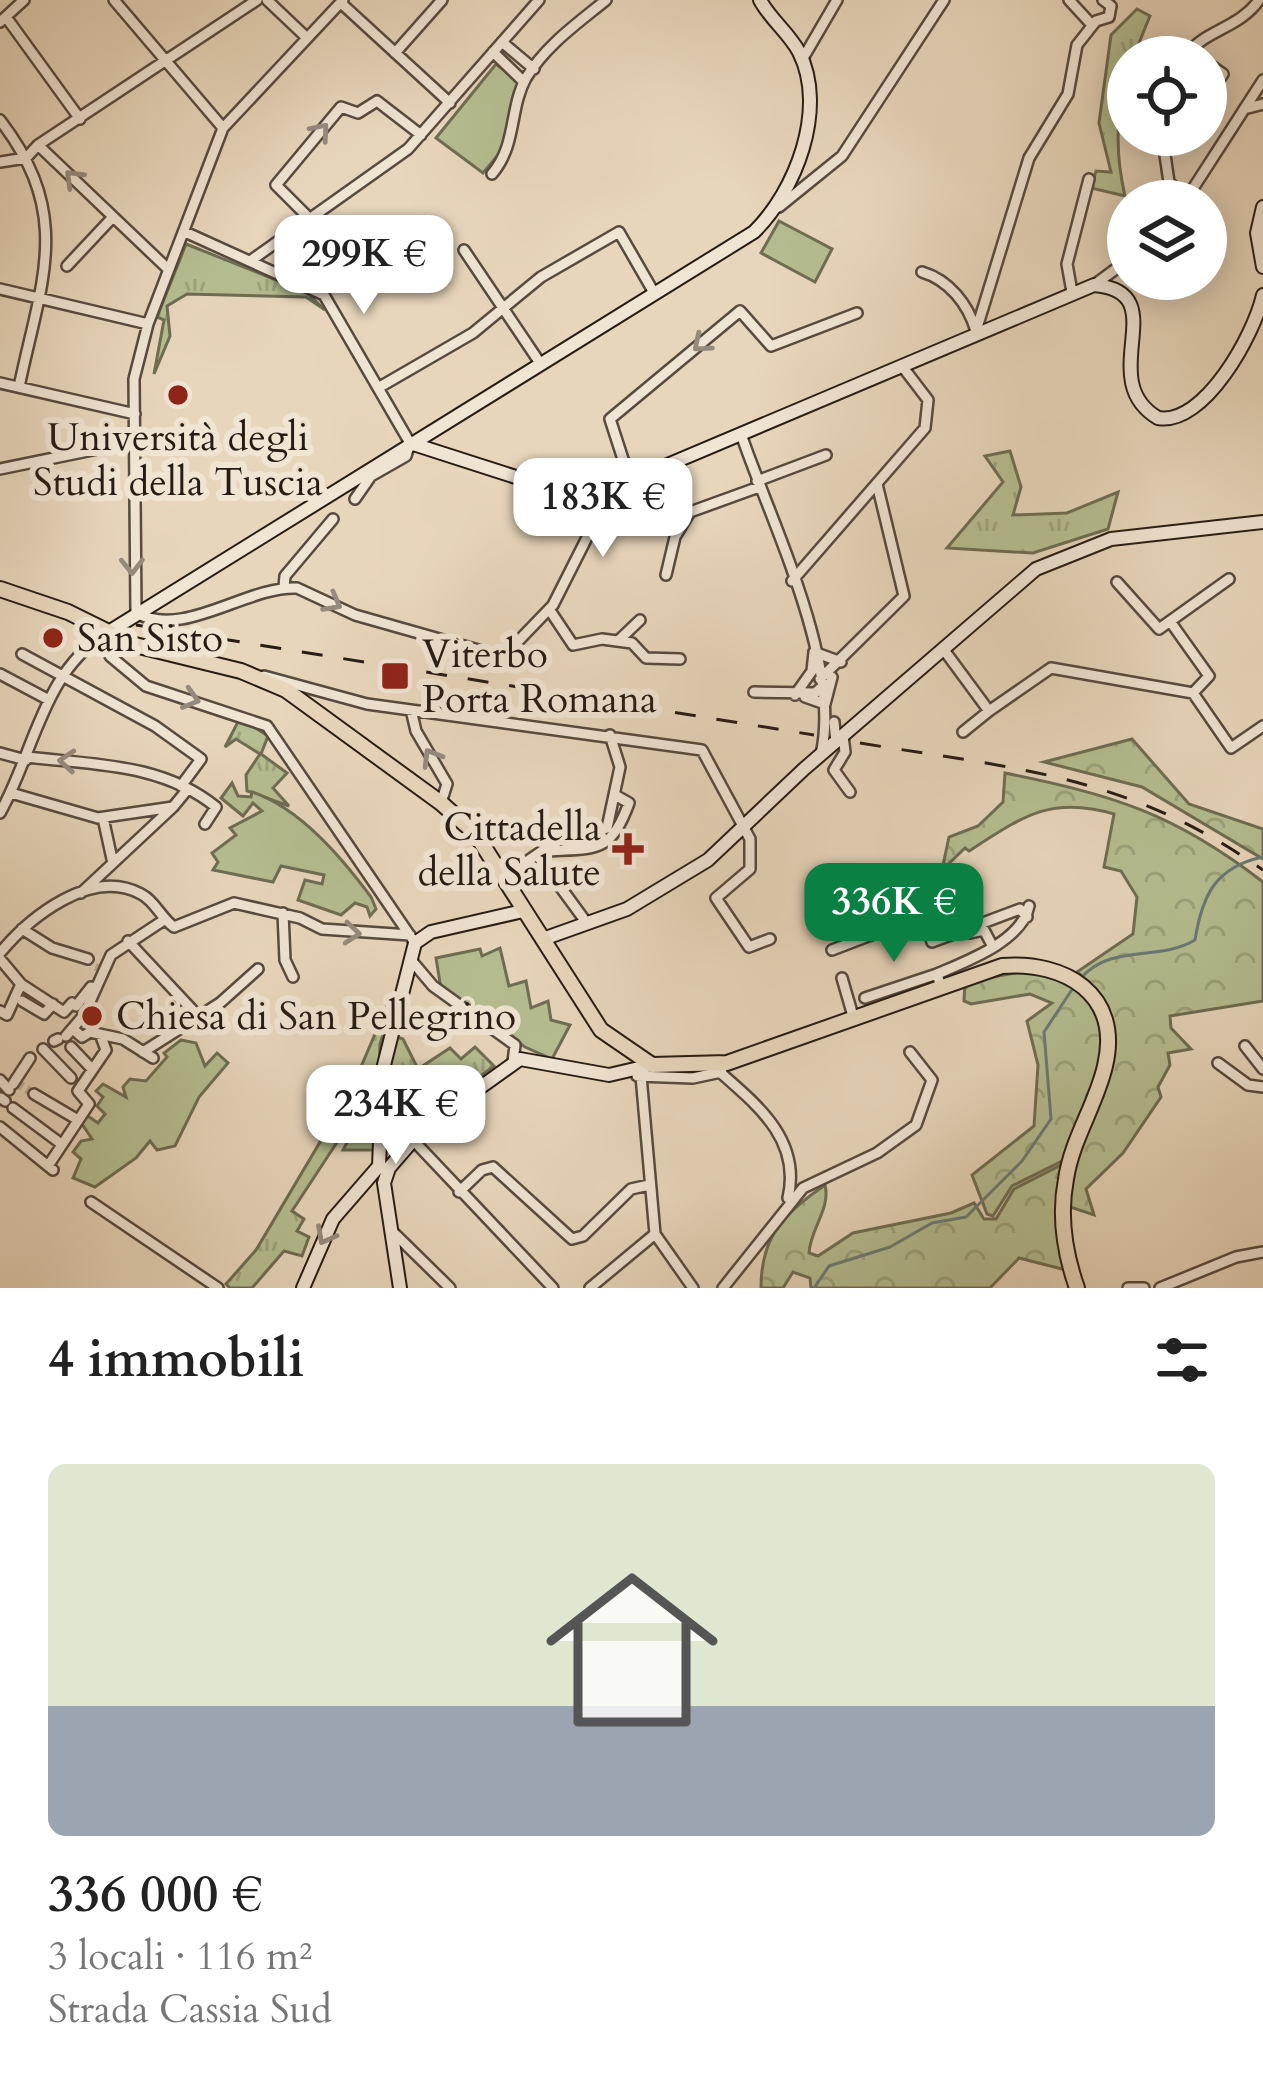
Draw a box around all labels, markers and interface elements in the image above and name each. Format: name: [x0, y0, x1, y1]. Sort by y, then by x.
map controls: [1107, 36, 1227, 300]
button: locate: [1107, 36, 1227, 156]
one-way arrow: [307, 123, 328, 145]
one-way arrow: [65, 171, 87, 193]
button: layers: [1107, 180, 1227, 300]
pin: 299K €: [266, 215, 462, 317]
text: 299K €: [301, 227, 427, 280]
one-way arrow: [693, 329, 715, 351]
marker: Università degli Studi della Tuscia: [165, 382, 191, 408]
place label: Università degli Studi della Tuscia: [33, 411, 323, 509]
pin: 183K €: [505, 458, 701, 560]
text: 183K €: [540, 470, 666, 523]
one-way arrow: [119, 557, 145, 576]
one-way arrow: [321, 589, 342, 612]
place label: San Sisto: [77, 612, 223, 665]
marker: San Sisto: [40, 625, 66, 651]
place label: Viterbo Porta Romana: [422, 628, 657, 726]
marker: Viterbo Porta Romana: [379, 660, 411, 692]
one-way arrow: [180, 684, 201, 709]
one-way arrow: [57, 748, 76, 774]
one-way arrow: [423, 748, 445, 770]
place label: Cittadella della Salute: [418, 801, 601, 899]
marker: Cittadella della Salute: [612, 833, 644, 865]
pin: 336K €: [796, 863, 992, 965]
text: 336K €: [831, 875, 957, 928]
one-way arrow: [343, 920, 362, 945]
place label: Chiesa di San Pellegrino: [116, 990, 516, 1043]
marker: Chiesa di San Pellegrino: [79, 1003, 105, 1029]
pin: 234K €: [298, 1065, 494, 1167]
text: 234K €: [333, 1077, 459, 1130]
one-way arrow: [316, 1223, 339, 1245]
text: 4 immobili: [48, 1325, 304, 1395]
icon: filters: [1149, 1327, 1215, 1393]
icon: home: [524, 1542, 740, 1758]
text: 336 000 €: [48, 1860, 262, 1930]
text: 3 locali · 116 m²: [48, 1930, 312, 1983]
text: Strada Cassia Sud: [48, 1983, 332, 2036]

